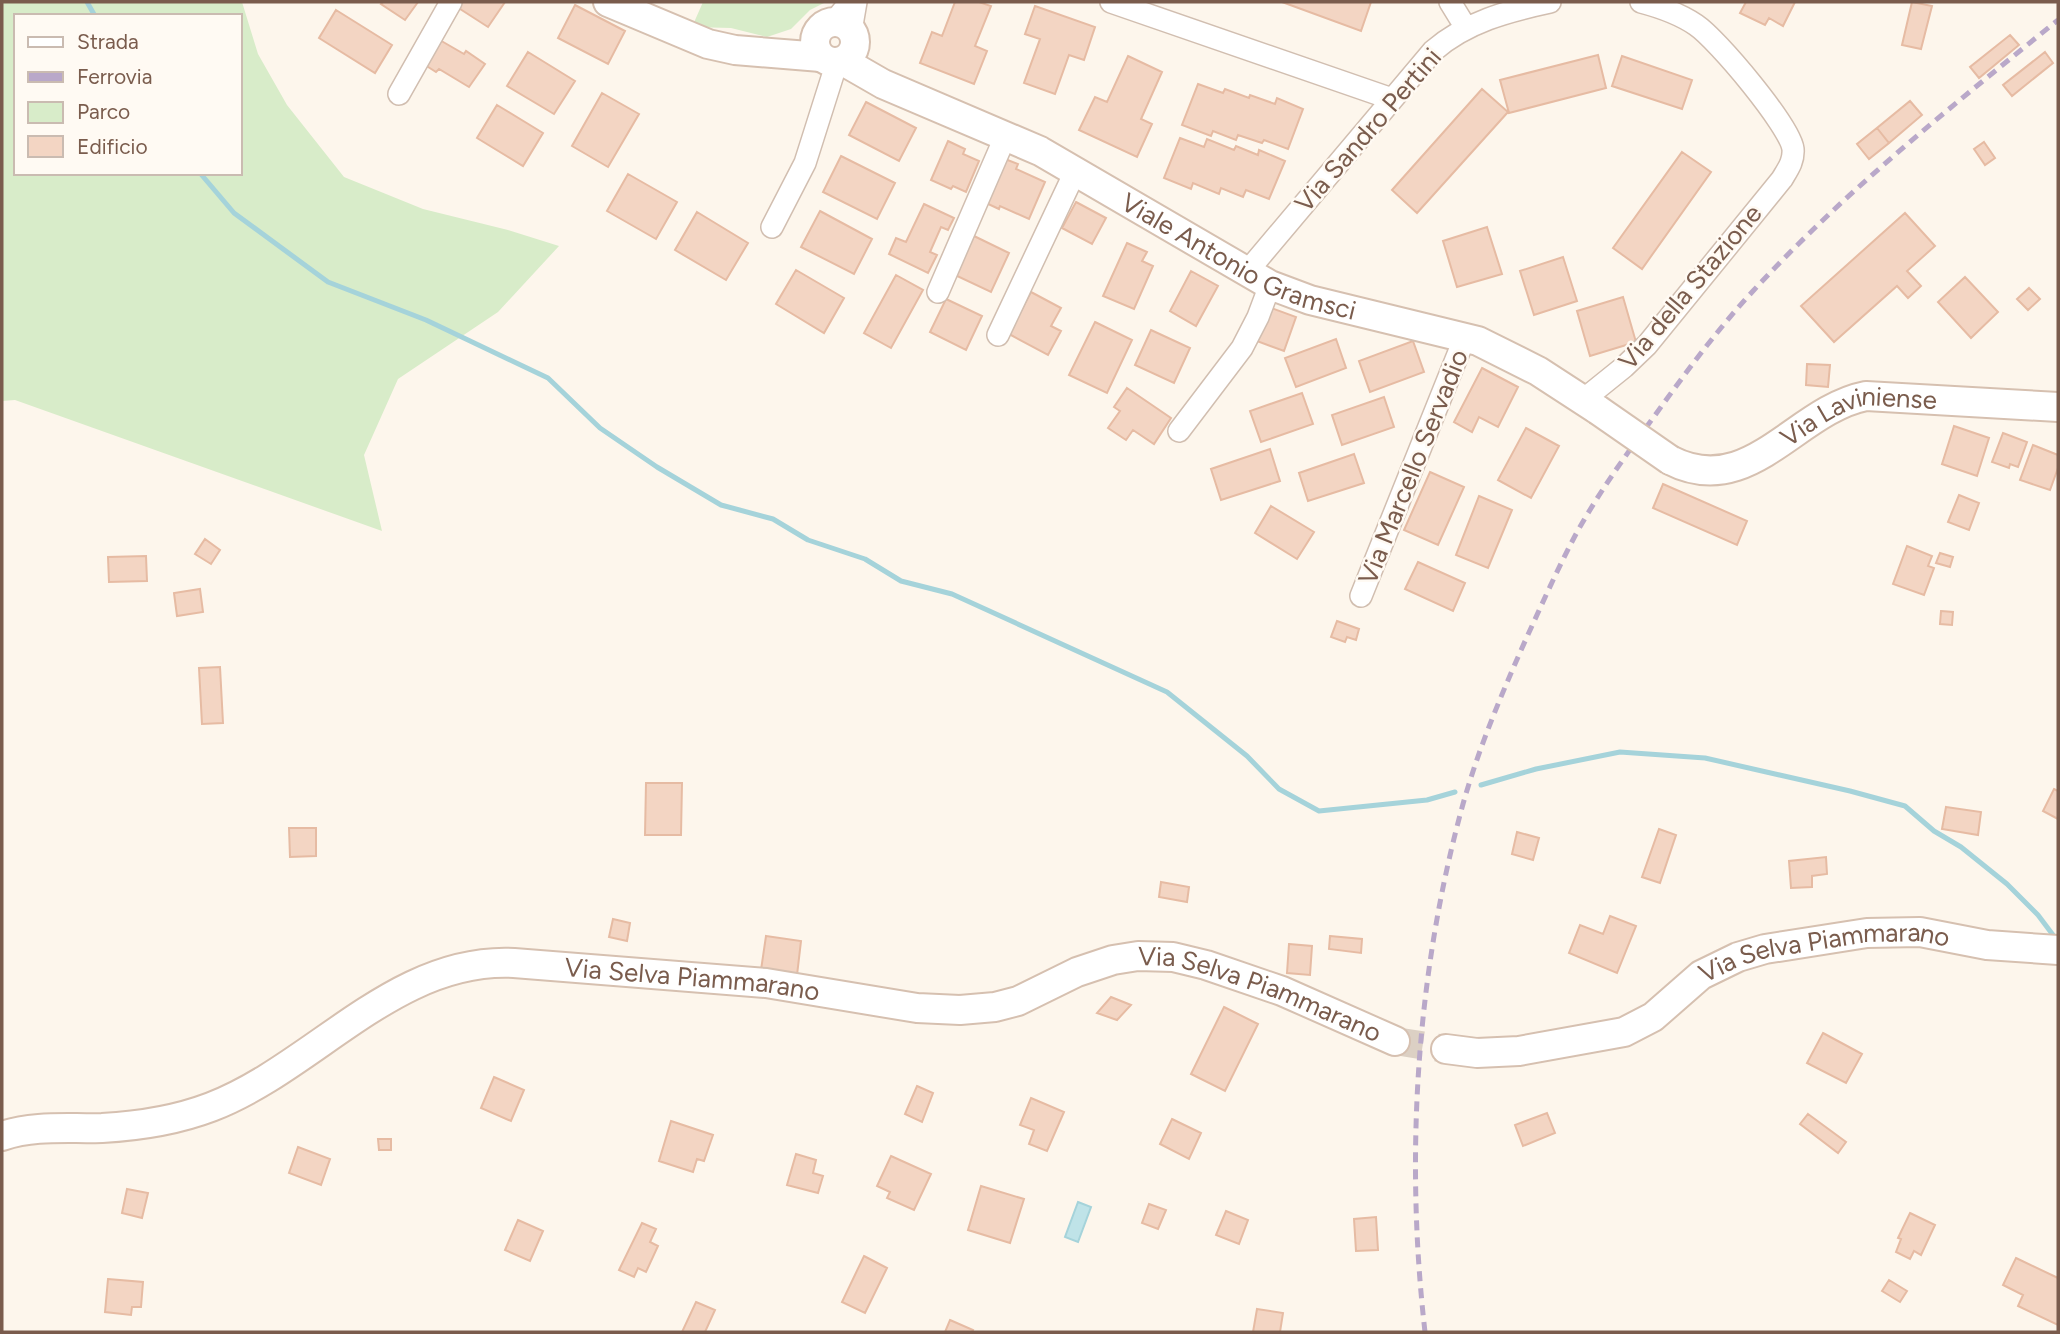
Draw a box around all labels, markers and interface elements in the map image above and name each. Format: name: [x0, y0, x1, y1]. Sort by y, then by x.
legend: [14, 14, 242, 175]
text: Strada: [77, 29, 139, 54]
street label: Via Sandro Pertini: [1288, 41, 1448, 219]
text: Ferrovia: [77, 64, 152, 89]
text: Parco: [77, 99, 130, 124]
text: Edificio: [77, 134, 148, 159]
street label: Viale Antonio Gramsci: [1115, 186, 1359, 327]
street label: Via della Stazione: [1612, 198, 1768, 376]
street label: Via Marcello Servadio: [1351, 345, 1475, 589]
street label: Via Laviniense: [1774, 380, 1938, 454]
street label: Via Selva Piammarano: [1694, 916, 1953, 990]
street label: Via Selva Piammarano: [1138, 940, 1386, 1049]
street label: Via Selva Piammarano: [563, 951, 822, 1008]

